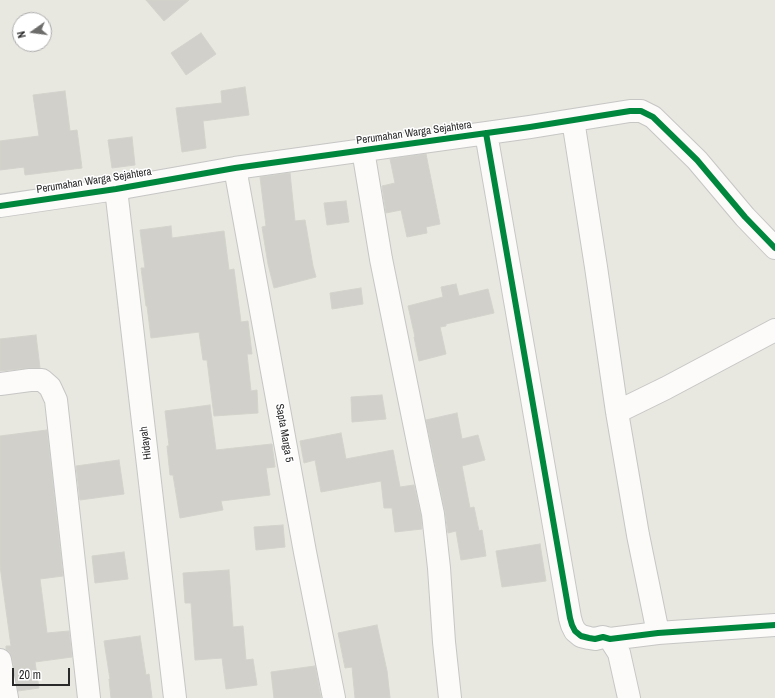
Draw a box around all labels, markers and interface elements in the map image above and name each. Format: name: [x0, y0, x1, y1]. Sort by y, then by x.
north arrow: [12, 12, 52, 52]
text: N: [14, 30, 29, 40]
street label: Perumahan Warga Sejahtera: [355, 118, 473, 148]
street label: Perumahan Warga Sejahtera: [35, 165, 153, 197]
street label: Sapta Marga 5: [272, 403, 296, 463]
street label: Hidayah: [137, 426, 155, 460]
scale bar: [14, 660, 72, 686]
text: 20 m: [19, 667, 41, 683]

